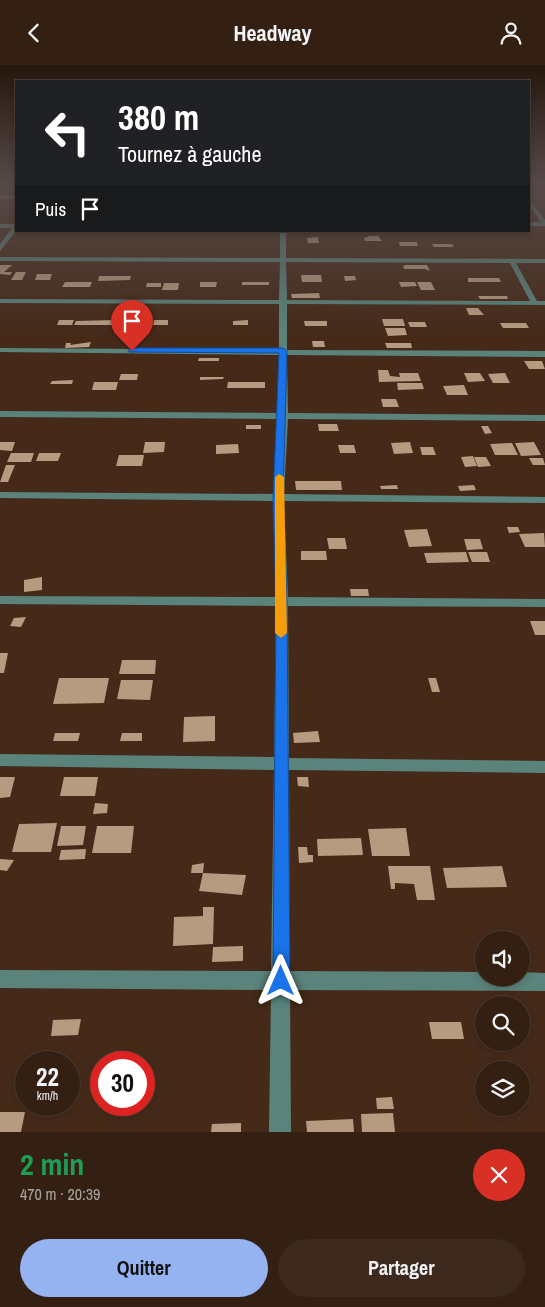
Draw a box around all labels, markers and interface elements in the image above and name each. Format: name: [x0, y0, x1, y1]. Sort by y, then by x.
text: Headway: [233, 18, 312, 48]
icon: back: [20, 19, 48, 47]
icon: person: [497, 19, 525, 47]
text: 380 m: [118, 94, 199, 141]
icon: left: [35, 100, 100, 165]
text: Tournez à gauche: [118, 139, 261, 169]
icon: arrive: [76, 195, 104, 223]
text: Puis: [35, 196, 66, 222]
pin: [111, 300, 153, 351]
icon: arrive: [118, 307, 146, 335]
map controls: [475, 931, 530, 1116]
button: sound: [475, 931, 530, 986]
position arrow: [254, 954, 306, 1006]
button: search: [475, 996, 530, 1051]
speed limit sign: 30: [90, 1051, 155, 1116]
text: 22: [36, 1060, 59, 1094]
button: layers: [475, 1061, 530, 1116]
text: km/h: [37, 1088, 58, 1104]
text: 2 min: [20, 1144, 84, 1184]
button: close: [473, 1149, 525, 1201]
text: 470 m · 20:39: [20, 1183, 100, 1205]
button: Quitter: [20, 1239, 268, 1297]
button: Partager: [278, 1239, 525, 1297]

